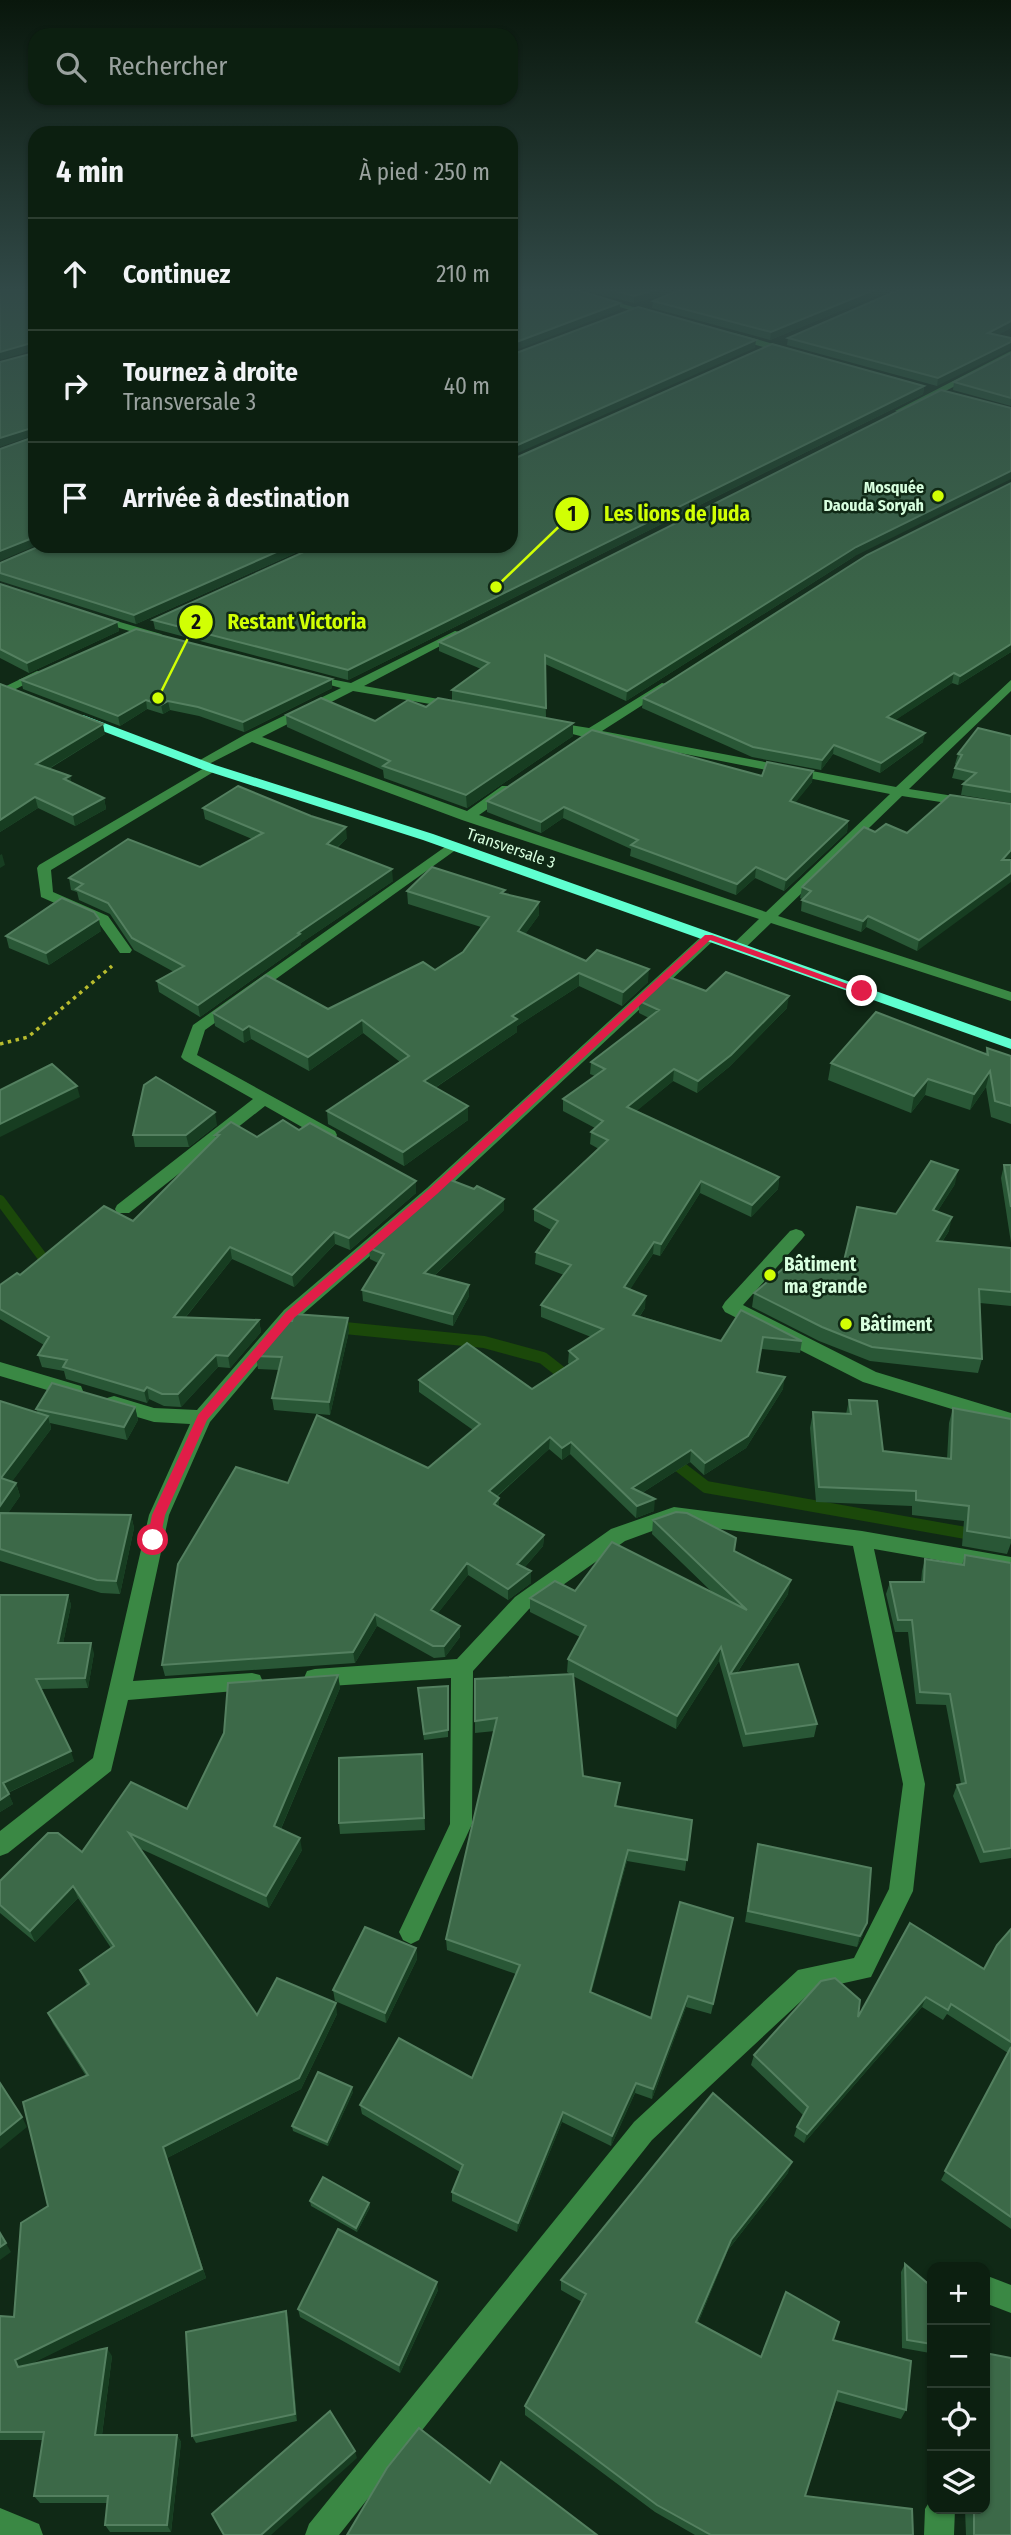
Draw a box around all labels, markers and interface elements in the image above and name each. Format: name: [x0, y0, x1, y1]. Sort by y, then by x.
search box: [28, 28, 518, 105]
icon: search: [52, 48, 90, 86]
text: Rechercher: [108, 51, 227, 82]
text: 4 min: [56, 154, 124, 190]
text: À pied · 250 m: [359, 158, 490, 186]
icon: ahead: [56, 255, 94, 293]
text: Continuez: [123, 259, 230, 290]
text: 210 m: [436, 260, 490, 288]
text: Tournez à droite: [123, 357, 298, 388]
icon: right: [56, 367, 94, 405]
text: 40 m: [444, 372, 490, 400]
text: Transversale 3: [123, 388, 256, 416]
place label: Mosquée Daouda Soryah: [823, 478, 924, 515]
icon: arrive: [56, 479, 94, 517]
text: Arrivée à destination: [123, 483, 350, 514]
marker: Mosquée Daouda Soryah: [930, 488, 946, 504]
callout: Les lions de Juda: [555, 493, 764, 535]
text: 1: [568, 501, 576, 527]
text: Les lions de Juda: [604, 501, 750, 527]
callout: Restant Victoria: [179, 601, 381, 643]
text: 2: [190, 609, 201, 635]
text: Restant Victoria: [227, 609, 367, 635]
street label: Transversale 3: [464, 824, 558, 872]
route end: [846, 975, 877, 1006]
place label: Bâtiment ma grande: [784, 1253, 867, 1298]
marker: Bâtiment ma grande: [762, 1267, 778, 1283]
place label: Bâtiment: [860, 1313, 933, 1336]
marker: Bâtiment: [838, 1316, 854, 1332]
route start: [137, 1524, 168, 1555]
map controls: [927, 2262, 990, 2514]
button: +: [927, 2262, 990, 2325]
button: −: [927, 2325, 990, 2388]
button: locate: [927, 2388, 990, 2451]
button: layers: [927, 2451, 990, 2514]

